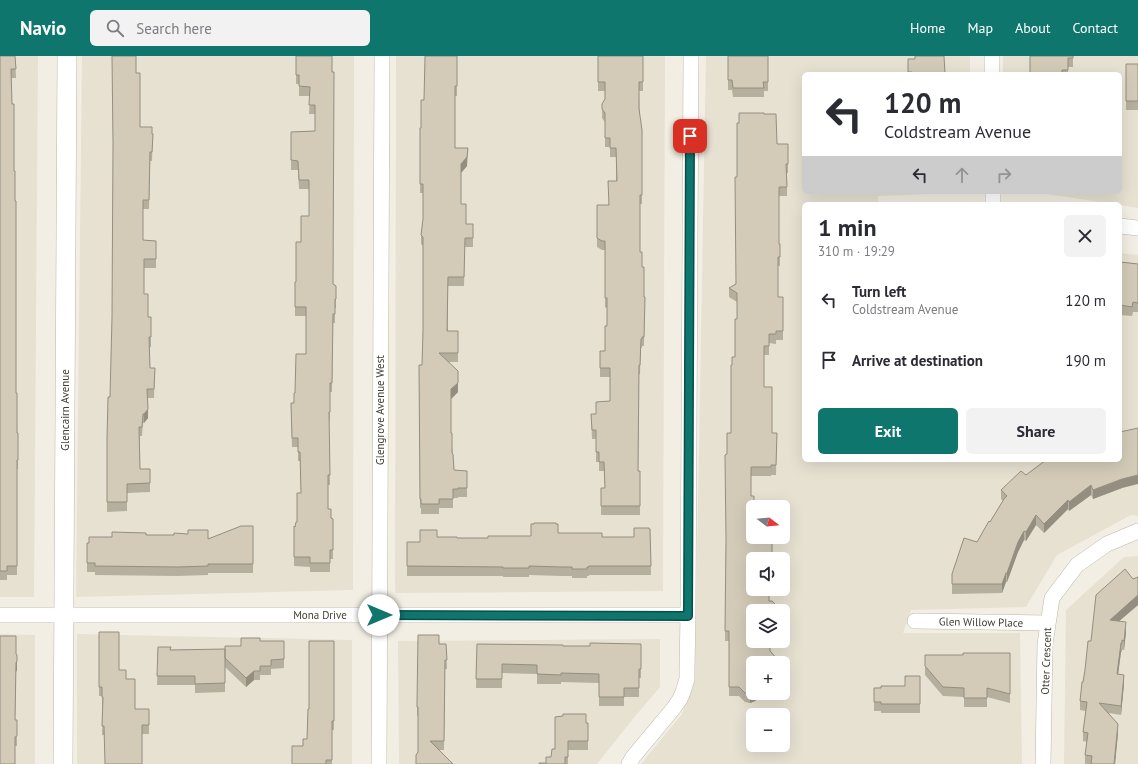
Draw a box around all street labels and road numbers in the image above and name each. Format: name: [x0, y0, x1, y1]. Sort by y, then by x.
street label: Glengrove Avenue West: [373, 355, 387, 465]
street label: Glencairn Avenue: [58, 369, 72, 451]
street label: Mona Drive: [293, 608, 347, 622]
street label: Glen Willow Place: [939, 614, 1024, 630]
street label: Otter Crescent: [1038, 627, 1054, 695]

